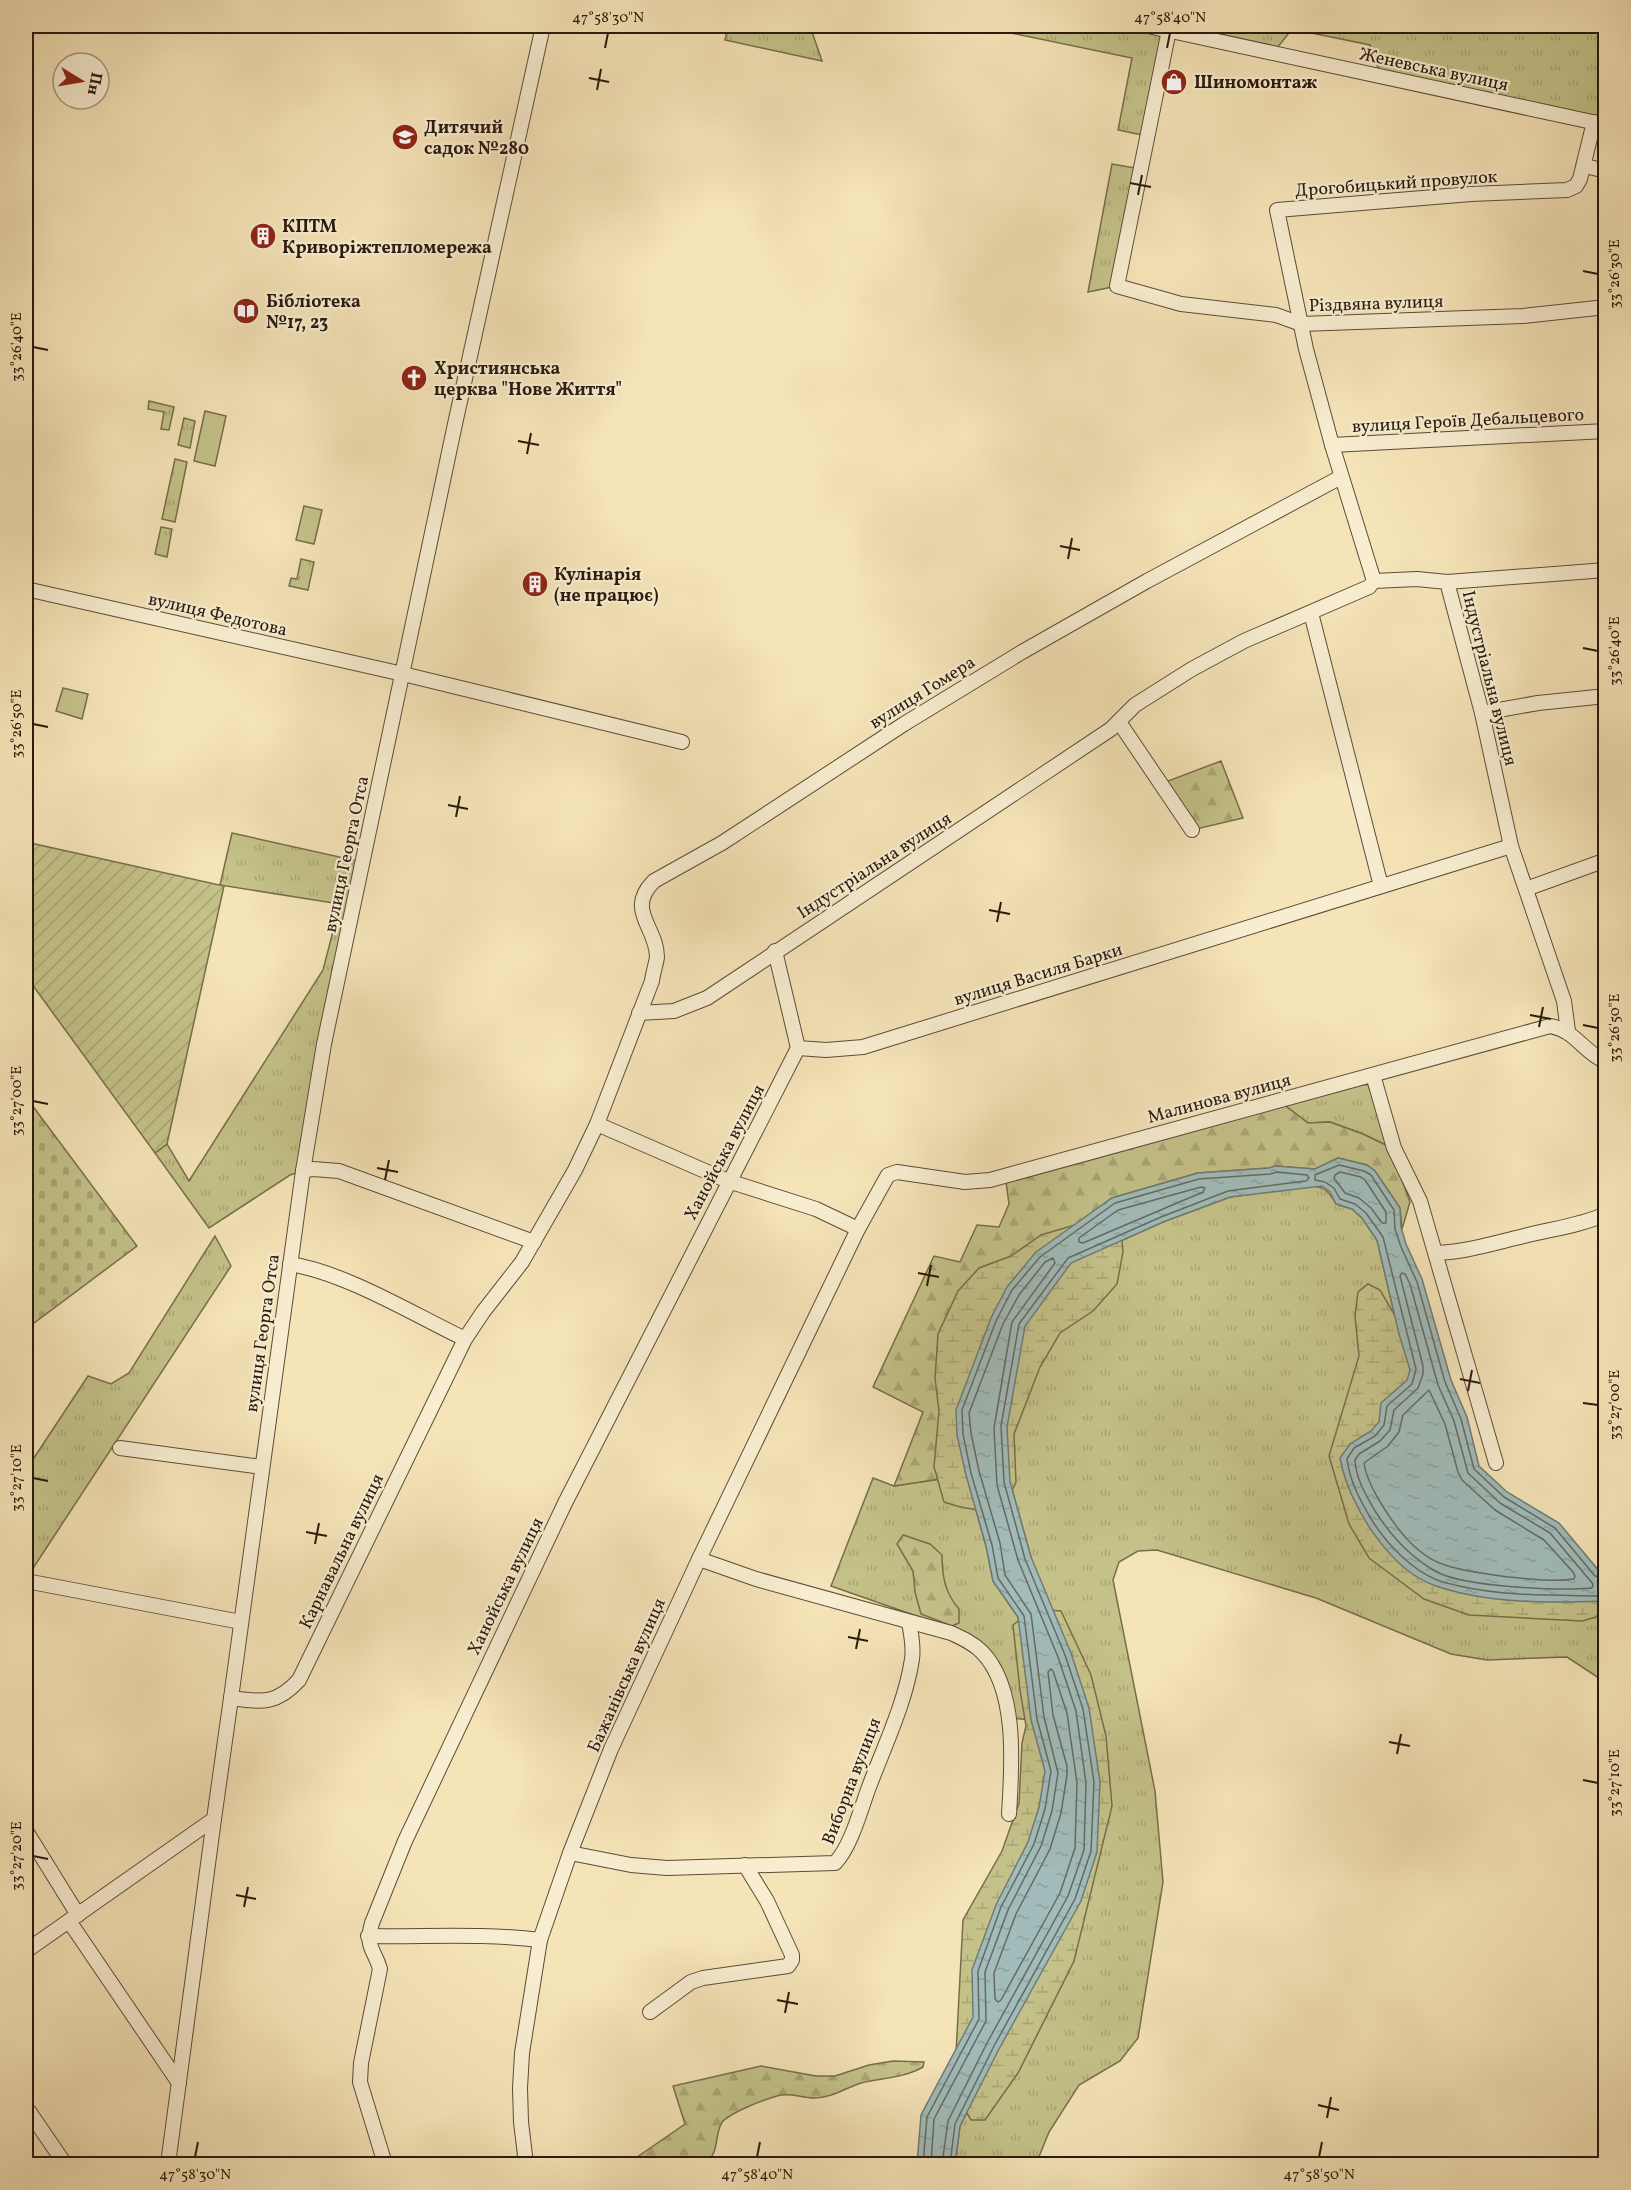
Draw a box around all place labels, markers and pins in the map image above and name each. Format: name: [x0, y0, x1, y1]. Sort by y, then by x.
shop icon: Шиномонтаж: [1159, 67, 1189, 97]
place label: Шиномонтаж: [1194, 71, 1317, 96]
place label: Дитячий садок №280: [424, 116, 529, 162]
school or university icon: Дитячий садок №280: [390, 122, 420, 152]
place label: КПТМ Криворіжтепломережа: [282, 215, 492, 261]
building icon: КПТМ Криворіжтепломережа: [248, 221, 278, 251]
place label: Бібліотека №17, 23: [266, 290, 361, 336]
library icon: Бібліотека №17, 23: [231, 296, 261, 326]
place label: Християнська церква "Нове Життя": [434, 357, 622, 403]
church icon: Християнська церква "Нове Життя": [399, 363, 429, 393]
place label: Кулінарія (не працює): [554, 563, 659, 609]
building icon: Кулінарія (не працює): [520, 569, 550, 599]

